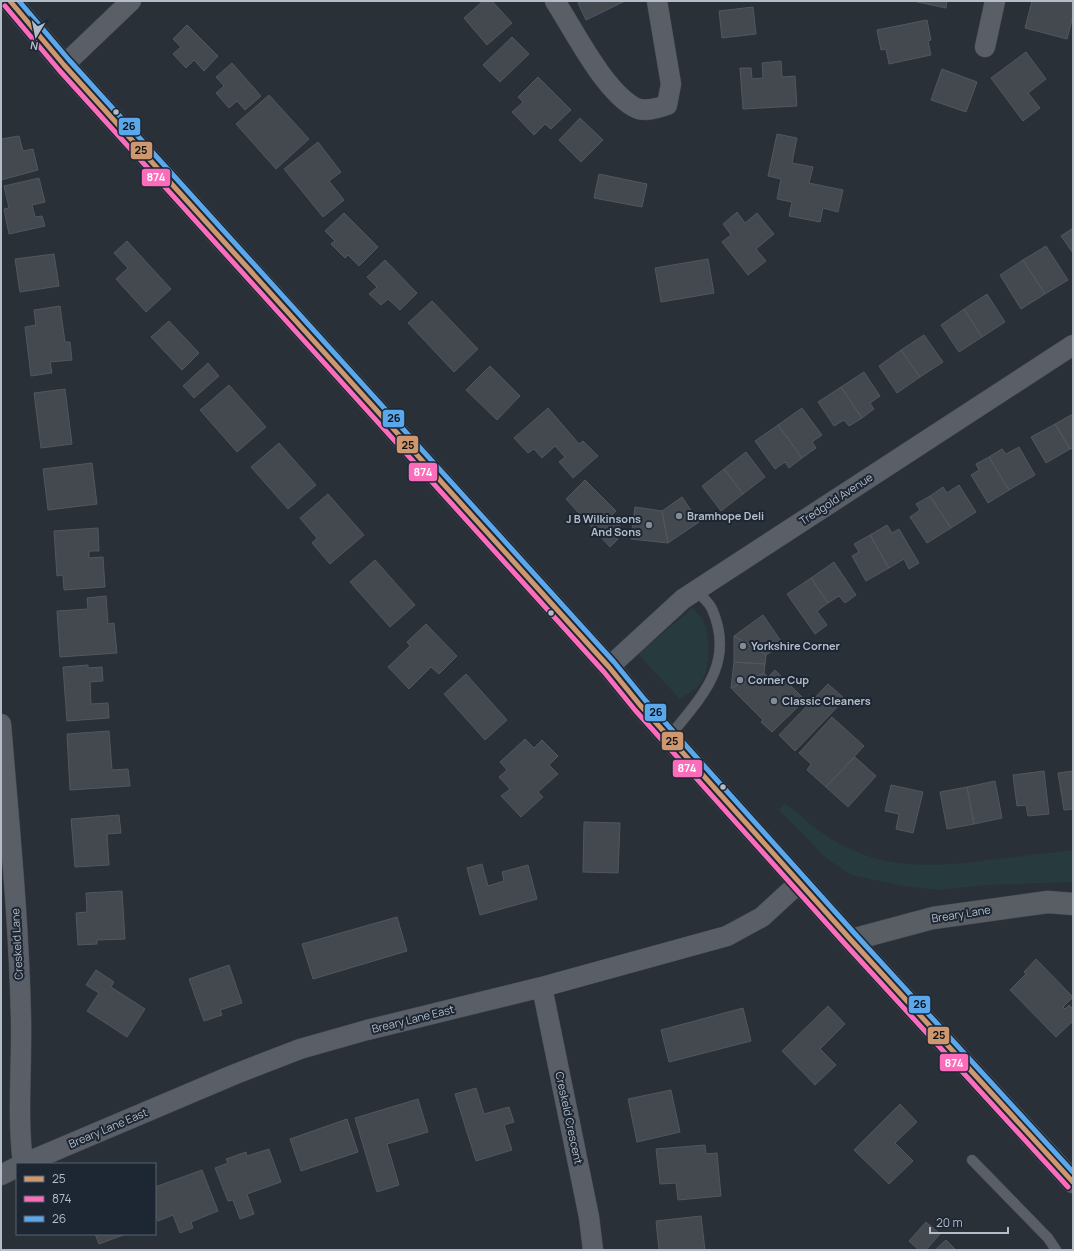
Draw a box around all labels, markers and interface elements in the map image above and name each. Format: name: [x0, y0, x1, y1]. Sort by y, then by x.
north arrow: [16, 16, 56, 56]
text: N: [29, 38, 39, 54]
unlabelled marker: [111, 107, 121, 117]
line badge: 26: [118, 117, 141, 136]
text: 26: [122, 118, 136, 133]
line badge: 25: [130, 141, 153, 160]
text: 25: [135, 142, 148, 157]
line badge: 874: [141, 168, 171, 187]
text: 874: [147, 169, 166, 184]
line badge: 26: [382, 409, 405, 428]
text: 26: [387, 410, 401, 425]
line badge: 25: [396, 435, 419, 454]
text: 25: [402, 437, 415, 452]
line badge: 874: [408, 462, 438, 482]
text: 874: [414, 464, 433, 479]
street label: Tredgold Avenue: [796, 469, 876, 528]
place label: Bramhope Deli: [687, 508, 764, 523]
place label: J B Wilkinsons And Sons: [566, 511, 641, 539]
marker: Bramhope Deli: [674, 511, 684, 521]
marker: J B Wilkinsons And Sons: [644, 520, 654, 530]
unlabelled marker: [546, 608, 556, 618]
place label: Yorkshire Corner: [751, 638, 841, 653]
marker: Yorkshire Corner: [738, 641, 748, 651]
place label: Corner Cup: [748, 672, 809, 687]
marker: Corner Cup: [735, 675, 745, 685]
place label: Classic Cleaners: [782, 693, 871, 708]
marker: Classic Cleaners: [769, 696, 779, 706]
line badge: 26: [644, 703, 667, 722]
text: 26: [649, 704, 663, 719]
line badge: 25: [661, 731, 684, 751]
text: 25: [666, 733, 679, 748]
line badge: 874: [672, 759, 703, 778]
text: 874: [678, 760, 697, 775]
unlabelled marker: [718, 782, 728, 792]
street label: Breary Lane: [930, 901, 992, 926]
street label: Creskeld Lane: [7, 907, 26, 980]
line badge: 26: [908, 995, 931, 1014]
text: 26: [913, 996, 927, 1011]
street label: Breary Lane East: [370, 1001, 456, 1036]
line badge: 25: [927, 1026, 950, 1045]
text: 25: [933, 1027, 946, 1042]
line badge: 874: [939, 1053, 969, 1072]
text: 874: [945, 1055, 964, 1070]
street label: Creskeld Crescent: [552, 1070, 587, 1165]
street label: Breary Lane East: [66, 1104, 150, 1151]
legend: [16, 1163, 156, 1235]
text: 25: [52, 1170, 66, 1187]
text: 874: [52, 1190, 72, 1207]
scale bar: [930, 1209, 1008, 1235]
text: 26: [52, 1210, 66, 1227]
text: 20 m: [936, 1214, 963, 1231]

